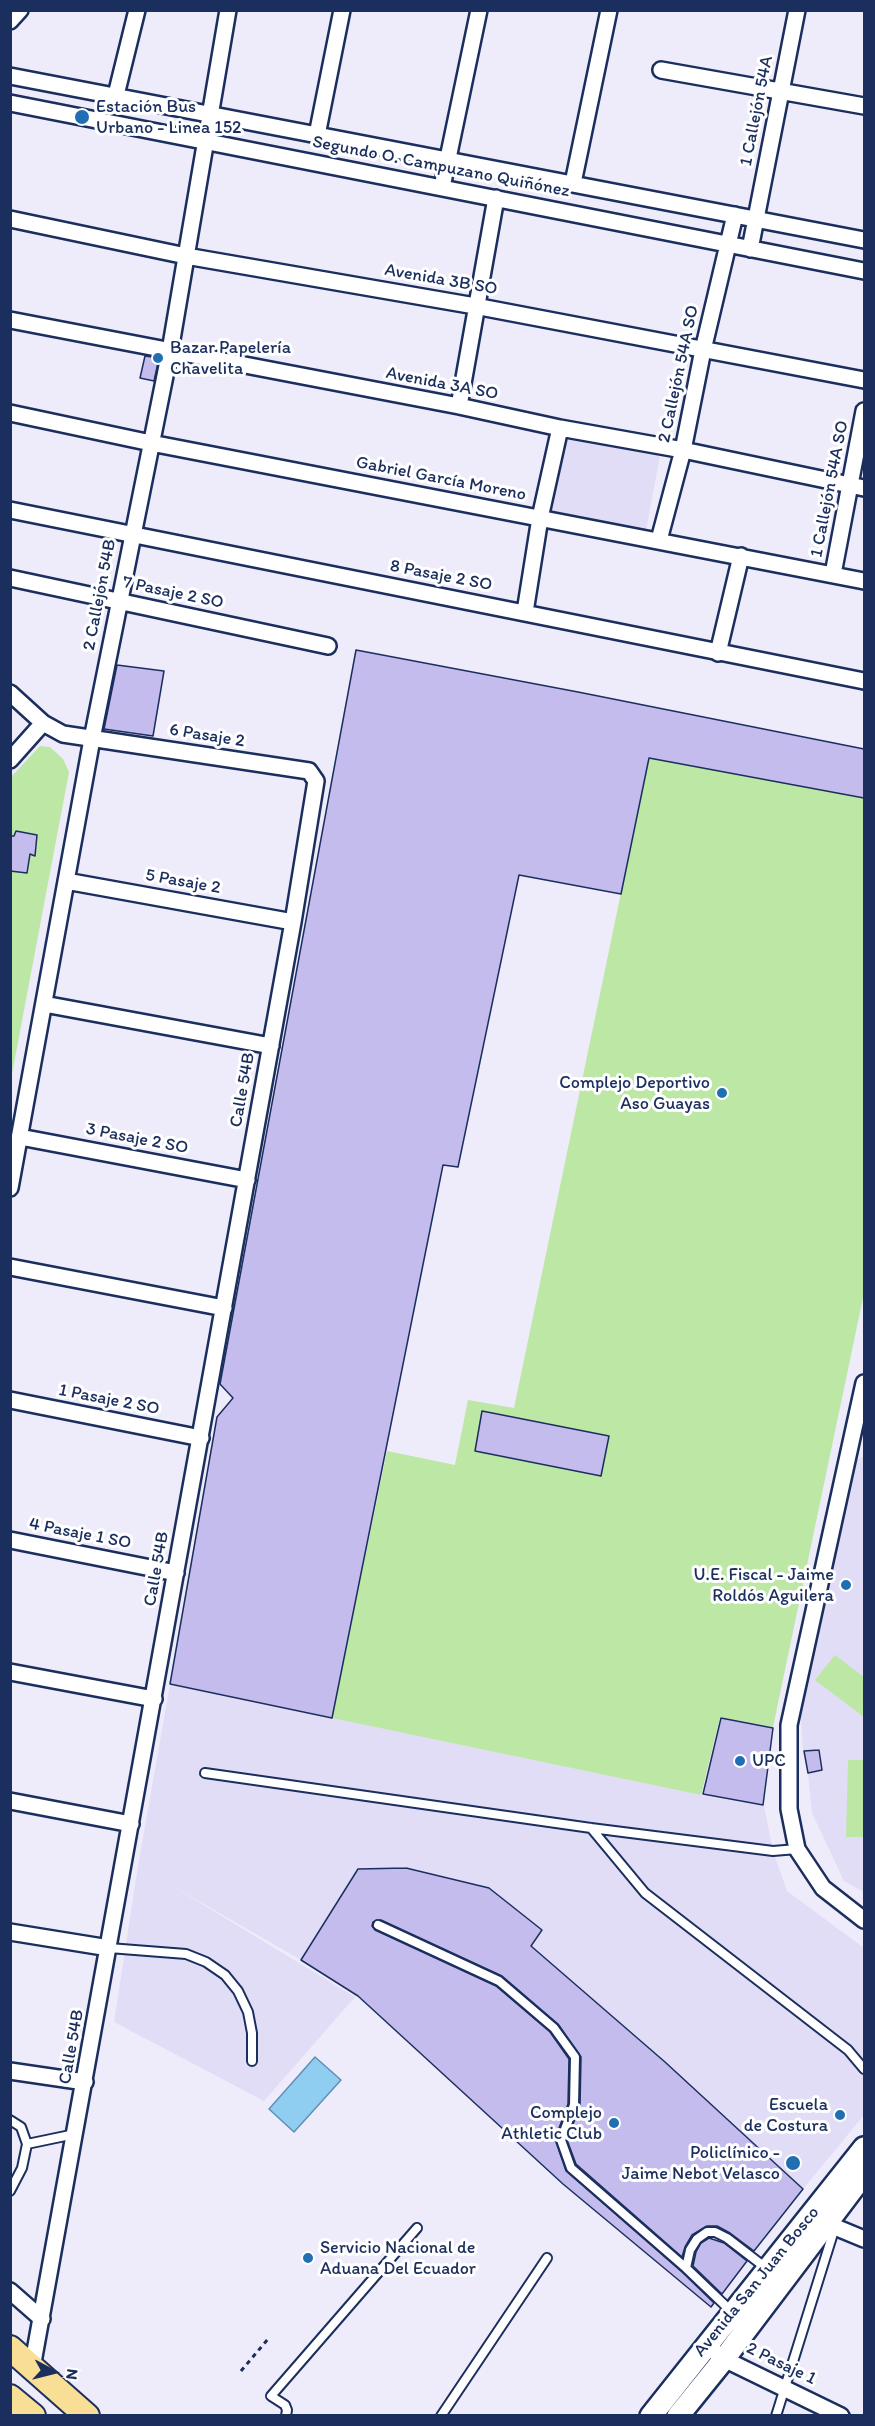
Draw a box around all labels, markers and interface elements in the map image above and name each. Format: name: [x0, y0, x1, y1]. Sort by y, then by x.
street label: 1 Callejón 54A: [736, 54, 778, 168]
place label: Estación Bus Urbano - Linea 152: [96, 96, 242, 138]
marker: Estación Bus Urbano - Linea 152: [73, 108, 91, 126]
street label: Segundo O. Campuzano Quiñónez: [310, 131, 572, 203]
street label: Avenida 3B SO: [383, 259, 499, 301]
street label: 2 Callejón 54A SO: [654, 303, 704, 445]
place label: Bazar Papelería Chavelita: [170, 337, 291, 380]
marker: Bazar Papelería Chavelita: [151, 351, 165, 365]
street label: Avenida 3A SO: [384, 363, 500, 405]
street label: 1 Callejón 54A SO: [806, 419, 854, 559]
street label: Gabriel García Moreno: [354, 452, 528, 506]
street label: 2 Callejón 54B: [79, 537, 121, 653]
street label: 8 Pasaje 2 SO: [388, 556, 494, 596]
street label: 7 Pasaje 2 SO: [120, 572, 226, 614]
street label: 6 Pasaje 2: [168, 719, 246, 753]
street label: 5 Pasaje 2: [144, 865, 222, 899]
street label: Calle 54B: [226, 1051, 260, 1129]
place label: Complejo Deportivo Aso Guayas: [559, 1072, 710, 1114]
marker: Complejo Deportivo Aso Guayas: [715, 1086, 729, 1100]
street label: 3 Pasaje 2 SO: [84, 1119, 190, 1159]
street label: 1 Pasaje 2 SO: [57, 1380, 161, 1420]
street label: 4 Pasaje 1 SO: [27, 1514, 133, 1554]
street label: Calle 54B: [140, 1530, 174, 1608]
place label: U.E. Fiscal - Jaime Roldós Aguilera: [694, 1564, 834, 1606]
marker: U.E. Fiscal - Jaime Roldós Aguilera: [839, 1578, 853, 1592]
place label: UPC: [752, 1750, 786, 1772]
marker: UPC: [733, 1754, 747, 1768]
street label: Calle 54B: [55, 2008, 89, 2086]
place label: Escuela de Costura: [744, 2094, 828, 2136]
place label: Complejo Athletic Club: [501, 2102, 602, 2144]
marker: Escuela de Costura: [833, 2108, 847, 2122]
marker: Complejo Athletic Club: [607, 2116, 621, 2130]
place label: Policlínico - Jaime Nebot Velasco: [622, 2142, 780, 2184]
marker: Policlínico - Jaime Nebot Velasco: [784, 2154, 802, 2172]
street label: Avenida San Juan Bosco: [690, 2202, 824, 2362]
place label: Servicio Nacional de Aduana Del Ecuador: [320, 2237, 476, 2280]
marker: Servicio Nacional de Aduana Del Ecuador: [301, 2251, 315, 2265]
street label: 2 Pasaje 1: [743, 2338, 819, 2390]
north arrow: [24, 2342, 84, 2402]
text: N: [62, 2368, 82, 2381]

